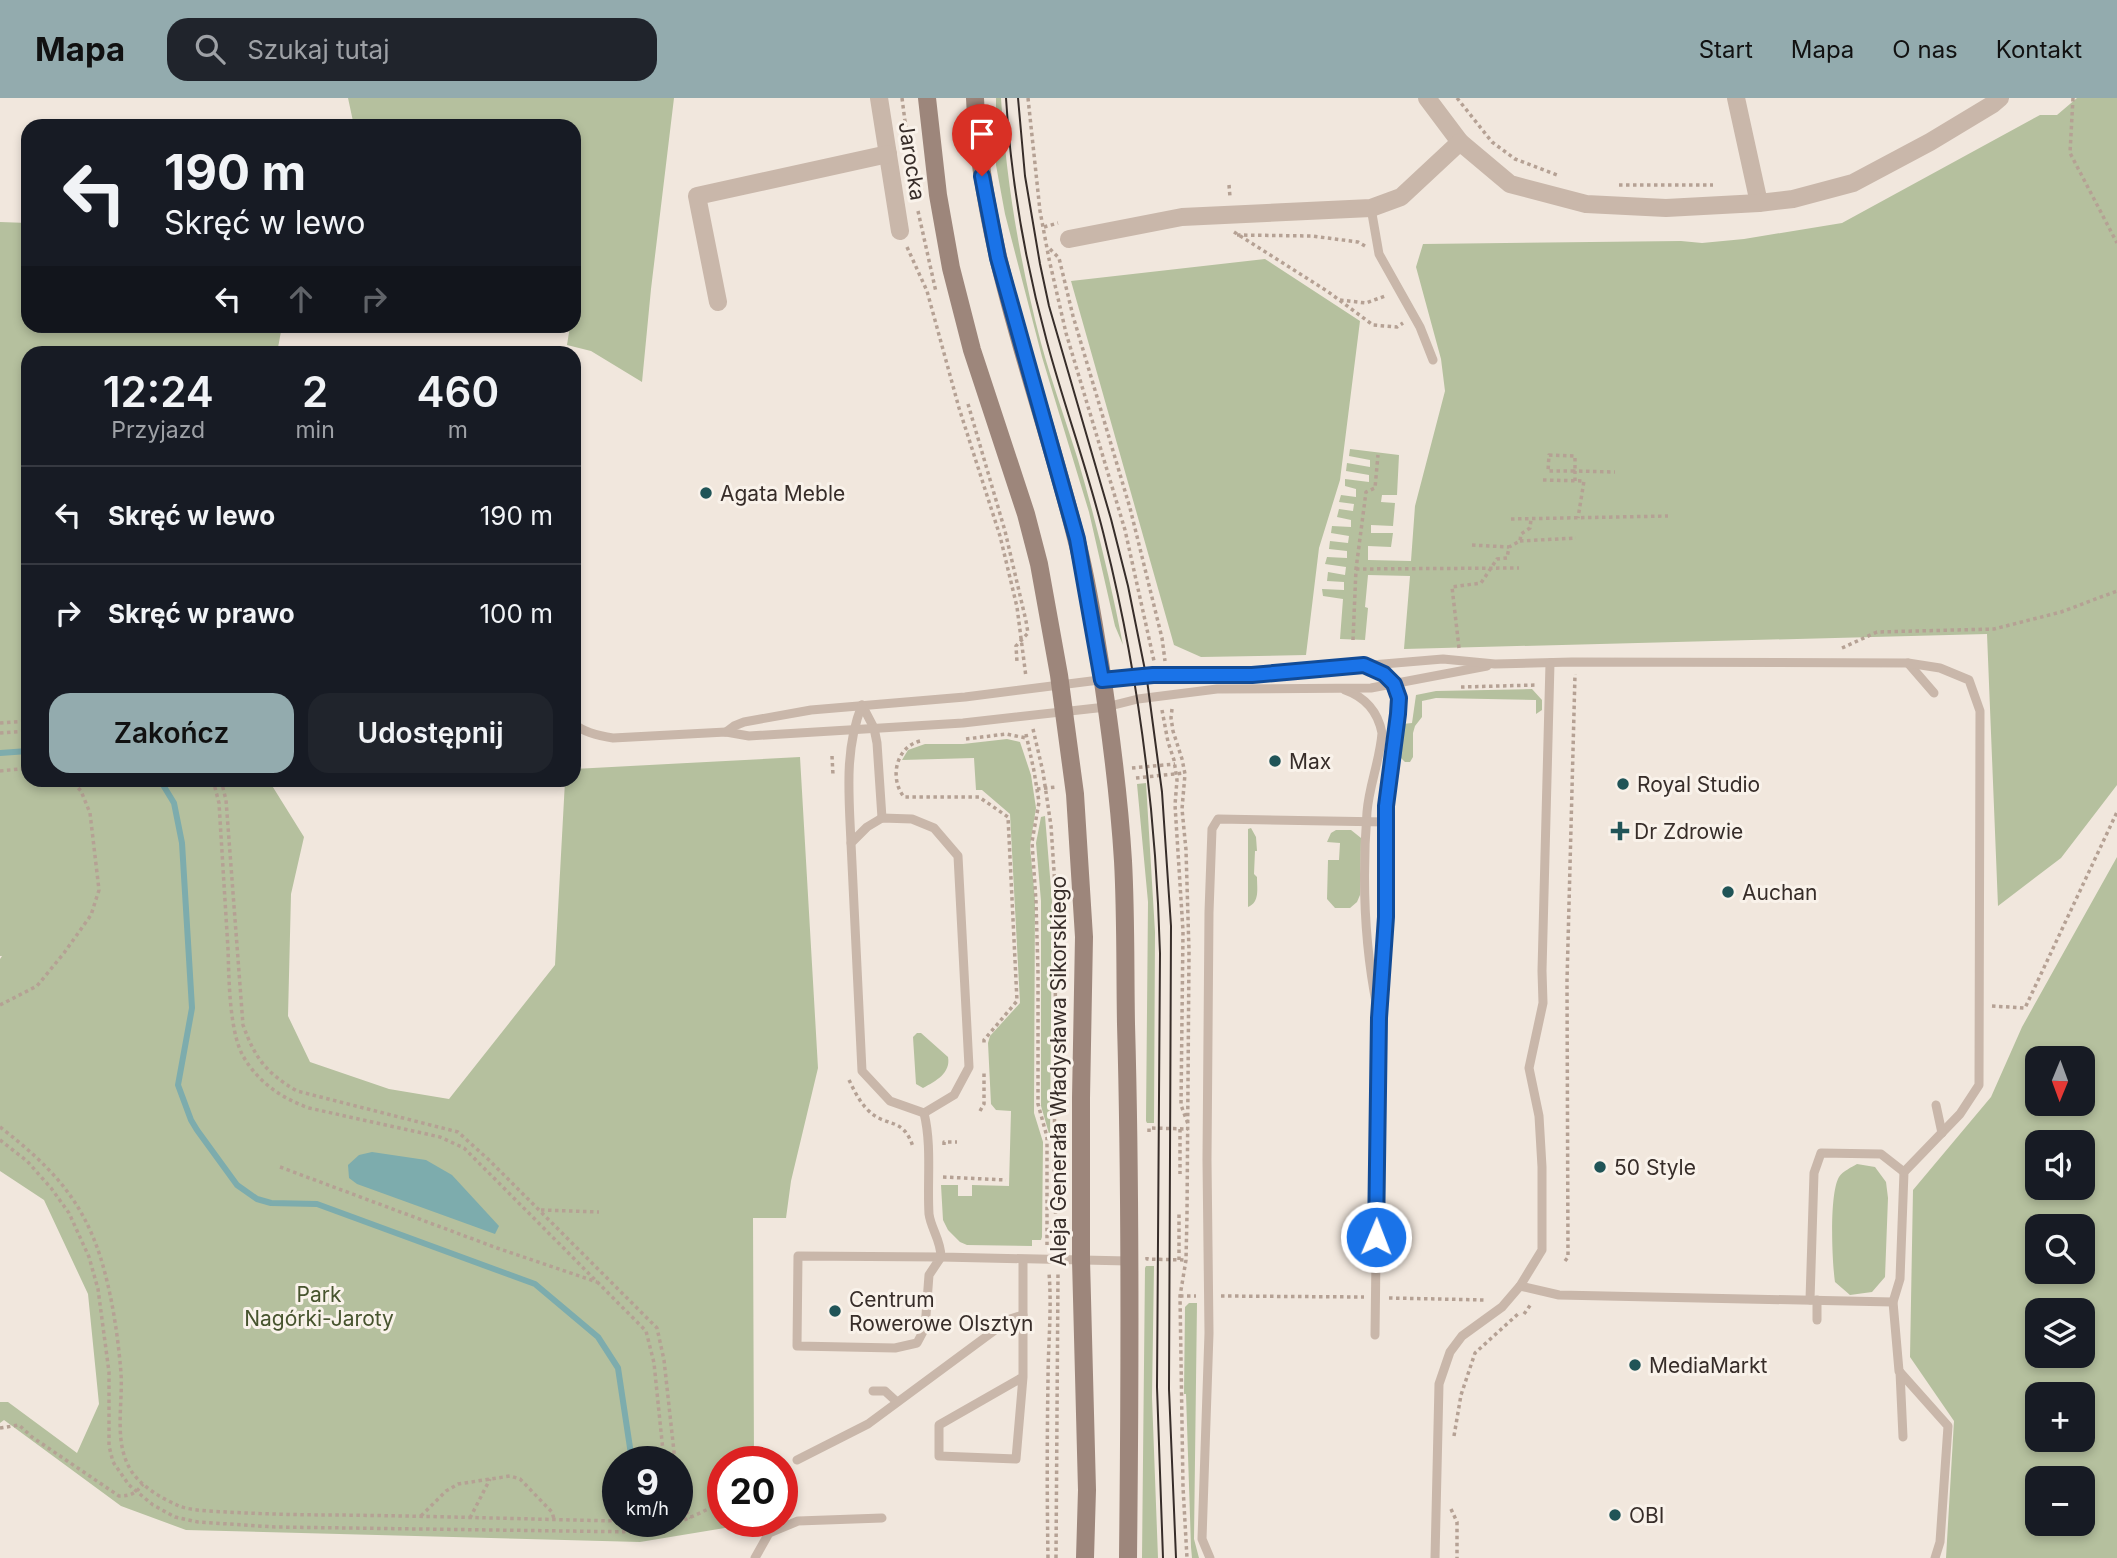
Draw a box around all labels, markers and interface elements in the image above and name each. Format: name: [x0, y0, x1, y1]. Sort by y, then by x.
search box: [167, 18, 657, 81]
text: Mapa: [35, 29, 125, 69]
icon: search: [191, 30, 229, 68]
text: Szukaj tutaj: [247, 34, 390, 65]
text: Start: [1699, 35, 1753, 64]
text: Mapa: [1791, 35, 1854, 64]
text: O nas: [1892, 35, 1958, 64]
text: Kontakt: [1996, 35, 2082, 64]
pin: [952, 104, 1012, 176]
icon: arrive: [963, 115, 1001, 153]
street label: Jarocka: [893, 120, 931, 202]
text: 190 m: [164, 143, 306, 202]
icon: left: [49, 147, 140, 238]
text: Skręć w lewo: [164, 203, 365, 242]
icon: left: [209, 280, 247, 318]
icon: ahead: [282, 280, 320, 318]
icon: right: [355, 280, 393, 318]
text: 12:24: [103, 366, 214, 417]
text: 2: [302, 366, 328, 417]
text: 460: [417, 366, 499, 417]
text: Przyjazd: [111, 416, 205, 444]
text: min: [295, 416, 335, 444]
text: m: [448, 416, 468, 444]
place label: Agata Meble: [720, 481, 845, 506]
marker: Agata Meble: [698, 485, 714, 501]
icon: left: [49, 496, 87, 534]
text: Skręć w lewo: [108, 500, 275, 531]
text: 190 m: [480, 500, 553, 531]
icon: right: [49, 594, 87, 632]
text: Skręć w prawo: [108, 598, 295, 629]
text: 100 m: [480, 598, 553, 629]
button: Zakończ: [49, 693, 294, 773]
button: Udostępnij: [308, 693, 553, 773]
place label: Max: [1289, 749, 1331, 774]
marker: Max: [1267, 753, 1283, 769]
place label: Royal Studio: [1637, 772, 1760, 797]
marker: Royal Studio: [1615, 776, 1631, 792]
place label: Dr Zdrowie: [1634, 819, 1743, 844]
marker: Dr Zdrowie: [1612, 823, 1628, 839]
street label: Aleja Generała Władysława Sikorskiego: [1046, 876, 1071, 1266]
place label: Auchan: [1742, 880, 1818, 905]
marker: Auchan: [1720, 884, 1736, 900]
north arrow: [2025, 1046, 2095, 1116]
map controls: [2025, 1046, 2095, 1536]
button: sound: [2025, 1130, 2095, 1200]
place label: 50 Style: [1614, 1155, 1696, 1180]
marker: 50 Style: [1592, 1159, 1608, 1175]
position arrow: [1339, 1200, 1413, 1274]
button: search: [2025, 1214, 2095, 1284]
park label: Park Nagórki-Jaroty: [244, 1282, 394, 1331]
place label: Centrum Rowerowe Olsztyn: [849, 1287, 1034, 1336]
button: layers: [2025, 1298, 2095, 1368]
marker: Centrum Rowerowe Olsztyn: [827, 1303, 843, 1319]
place label: MediaMarkt: [1649, 1353, 1767, 1378]
marker: MediaMarkt: [1627, 1357, 1643, 1373]
button: +: [2025, 1382, 2095, 1452]
speed limit sign: 20: [707, 1446, 798, 1537]
text: 9: [636, 1461, 659, 1503]
button: −: [2025, 1466, 2095, 1536]
text: km/h: [626, 1498, 669, 1519]
place label: OBI: [1629, 1503, 1664, 1528]
marker: OBI: [1607, 1507, 1623, 1523]

